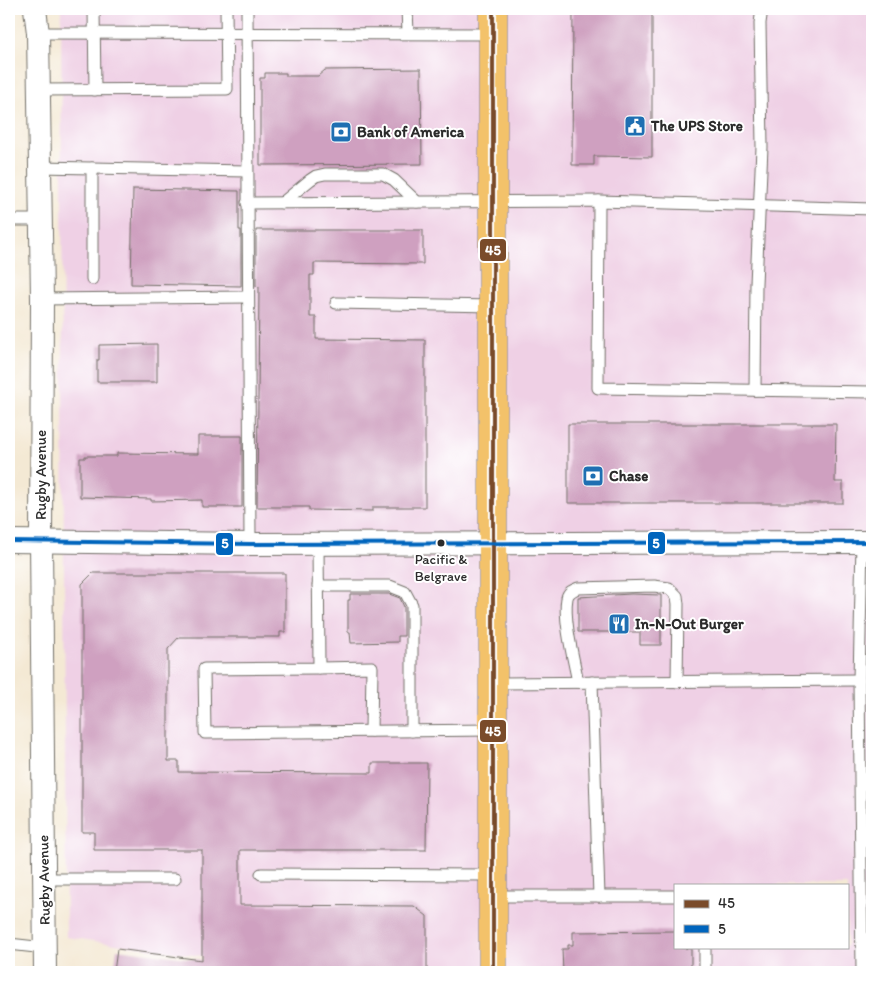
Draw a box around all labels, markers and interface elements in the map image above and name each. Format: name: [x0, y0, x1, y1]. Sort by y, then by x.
public building icon: The UPS Store: [623, 114, 647, 138]
place label: The UPS Store: [650, 117, 743, 135]
bank icon: Bank of America: [329, 120, 353, 144]
place label: Bank of America: [357, 123, 465, 141]
line badge: 45: [479, 238, 507, 262]
text: 45: [485, 242, 502, 259]
street label: Rugby Avenue: [32, 430, 50, 520]
bank icon: Chase: [581, 464, 605, 488]
place label: Chase: [609, 467, 648, 485]
line badge: 5: [647, 531, 666, 555]
line badge: 5: [215, 532, 234, 556]
text: 5: [221, 535, 229, 552]
text: 5: [652, 535, 660, 552]
marker: Pacific & Belgrave: [436, 538, 446, 548]
place label: Pacific & Belgrave: [415, 551, 467, 585]
restaurant icon: In-N-Out Burger: [607, 612, 631, 636]
place label: In-N-Out Burger: [635, 615, 744, 634]
line badge: 45: [479, 719, 507, 743]
text: 45: [485, 723, 502, 740]
street label: Rugby Avenue: [34, 835, 54, 925]
legend: [674, 884, 848, 948]
text: 45: [718, 894, 735, 912]
text: 5: [718, 920, 726, 938]

